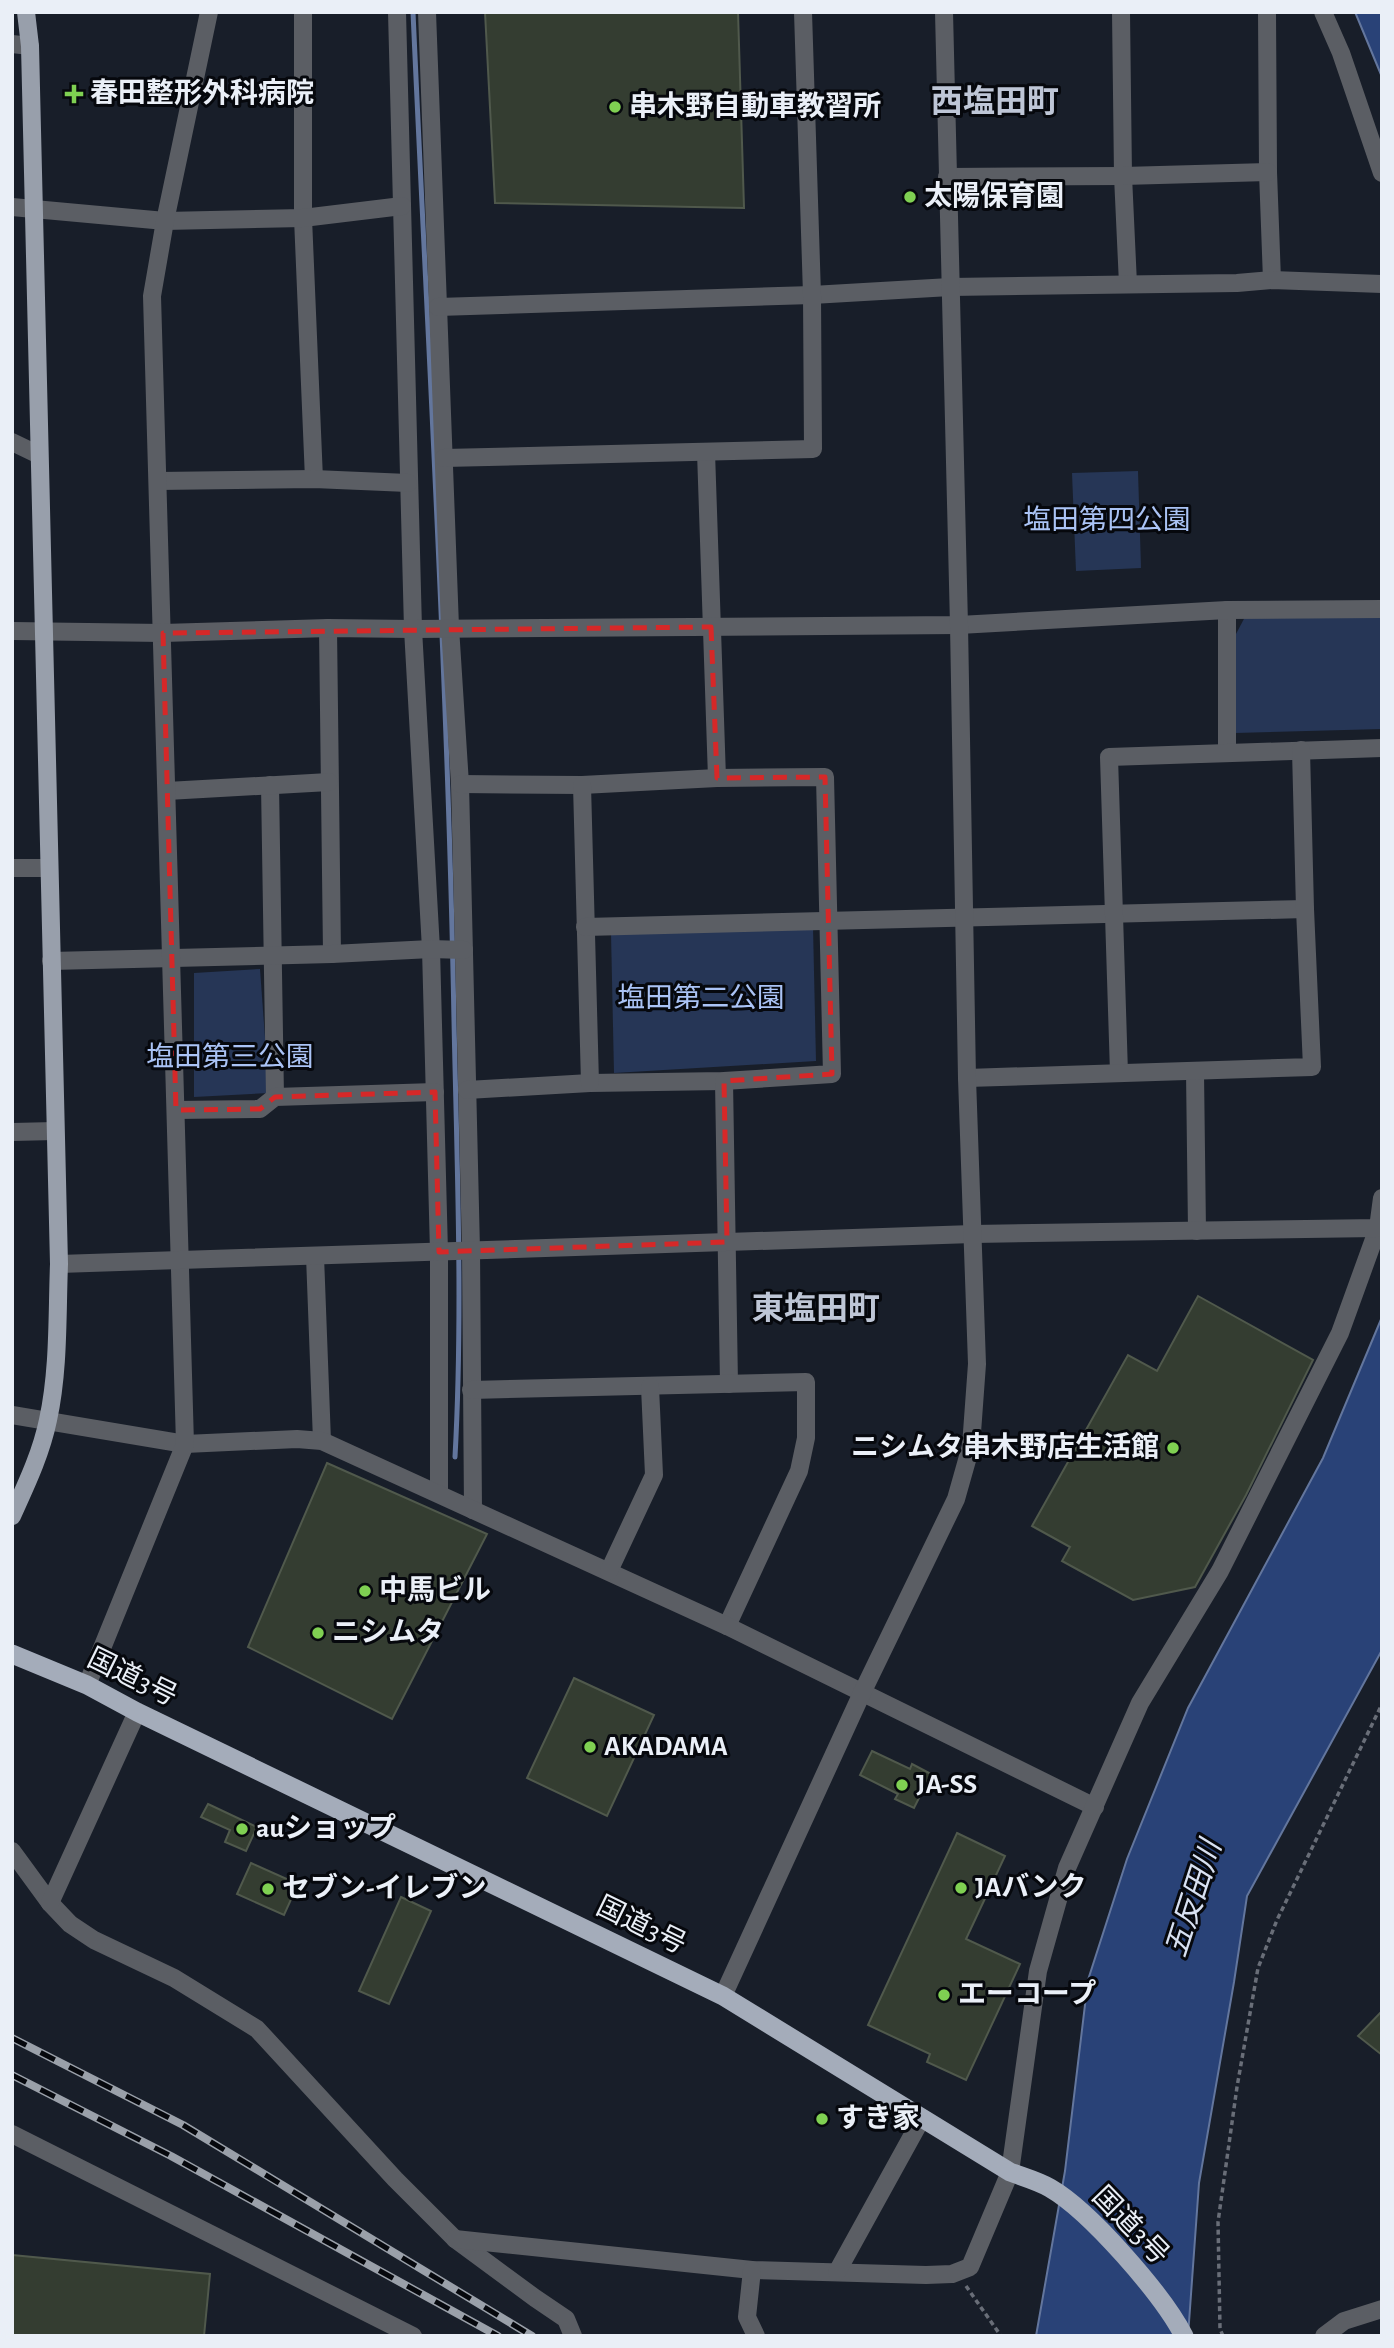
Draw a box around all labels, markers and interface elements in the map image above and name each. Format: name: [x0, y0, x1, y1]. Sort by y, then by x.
place label: 春田整形外科病院: [90, 78, 314, 108]
marker: 春田整形外科病院: [64, 84, 84, 104]
district label: 西塩田町: [931, 84, 1059, 118]
place label: 串木野自動車教習所: [629, 91, 881, 121]
marker: 串木野自動車教習所: [607, 99, 623, 115]
place label: 太陽保育園: [924, 181, 1064, 211]
marker: 太陽保育園: [902, 189, 918, 205]
park label: 塩田第四公園: [1023, 505, 1191, 535]
park label: 塩田第二公園: [617, 983, 785, 1013]
park label: 塩田第三公園: [146, 1042, 314, 1072]
district label: 東塩田町: [752, 1291, 880, 1325]
place label: ニシムタ串木野店生活館: [851, 1431, 1159, 1462]
marker: ニシムタ串木野店生活館: [1165, 1440, 1181, 1456]
place label: 中馬ビル: [379, 1575, 491, 1605]
marker: 中馬ビル: [357, 1583, 373, 1599]
place label: ニシムタ: [332, 1617, 444, 1647]
marker: ニシムタ: [310, 1625, 326, 1641]
street label: 国道3号: [83, 1643, 182, 1712]
place label: AKADAMA: [604, 1733, 728, 1761]
marker: AKADAMA: [582, 1739, 598, 1755]
place label: JA-SS: [916, 1771, 977, 1799]
marker: JA-SS: [894, 1777, 910, 1793]
place label: auショップ: [256, 1813, 396, 1843]
marker: auショップ: [234, 1821, 250, 1837]
water label: 五反田川: [1161, 1834, 1228, 1961]
place label: セブン-イレブン: [282, 1872, 487, 1903]
place label: JAバンク: [975, 1872, 1087, 1902]
marker: JAバンク: [953, 1880, 969, 1896]
marker: セブン-イレブン: [260, 1881, 276, 1897]
street label: 国道3号: [592, 1891, 691, 1960]
place label: エーコープ: [958, 1979, 1096, 2009]
marker: エーコープ: [936, 1987, 952, 2003]
place label: すき家: [836, 2103, 920, 2133]
marker: すき家: [814, 2111, 830, 2127]
street label: 国道3号: [1087, 2181, 1175, 2270]

